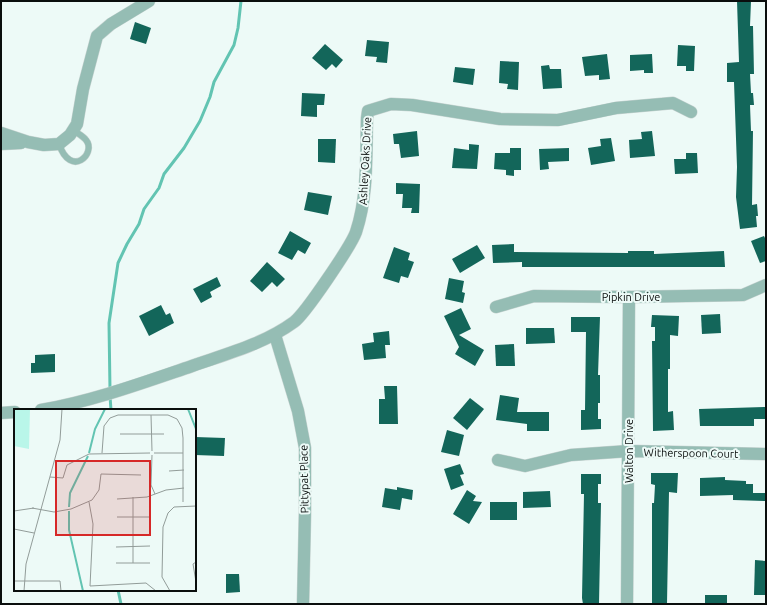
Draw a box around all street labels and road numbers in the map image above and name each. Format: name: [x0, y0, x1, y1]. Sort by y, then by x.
street label: Ashley Oaks Drive: [357, 117, 373, 205]
street label: Pipkin Drive: [602, 291, 660, 303]
street label: Walton Drive: [623, 419, 635, 483]
street label: Pittypat Place: [297, 445, 311, 513]
street label: Witherspoon Court: [644, 446, 739, 460]

